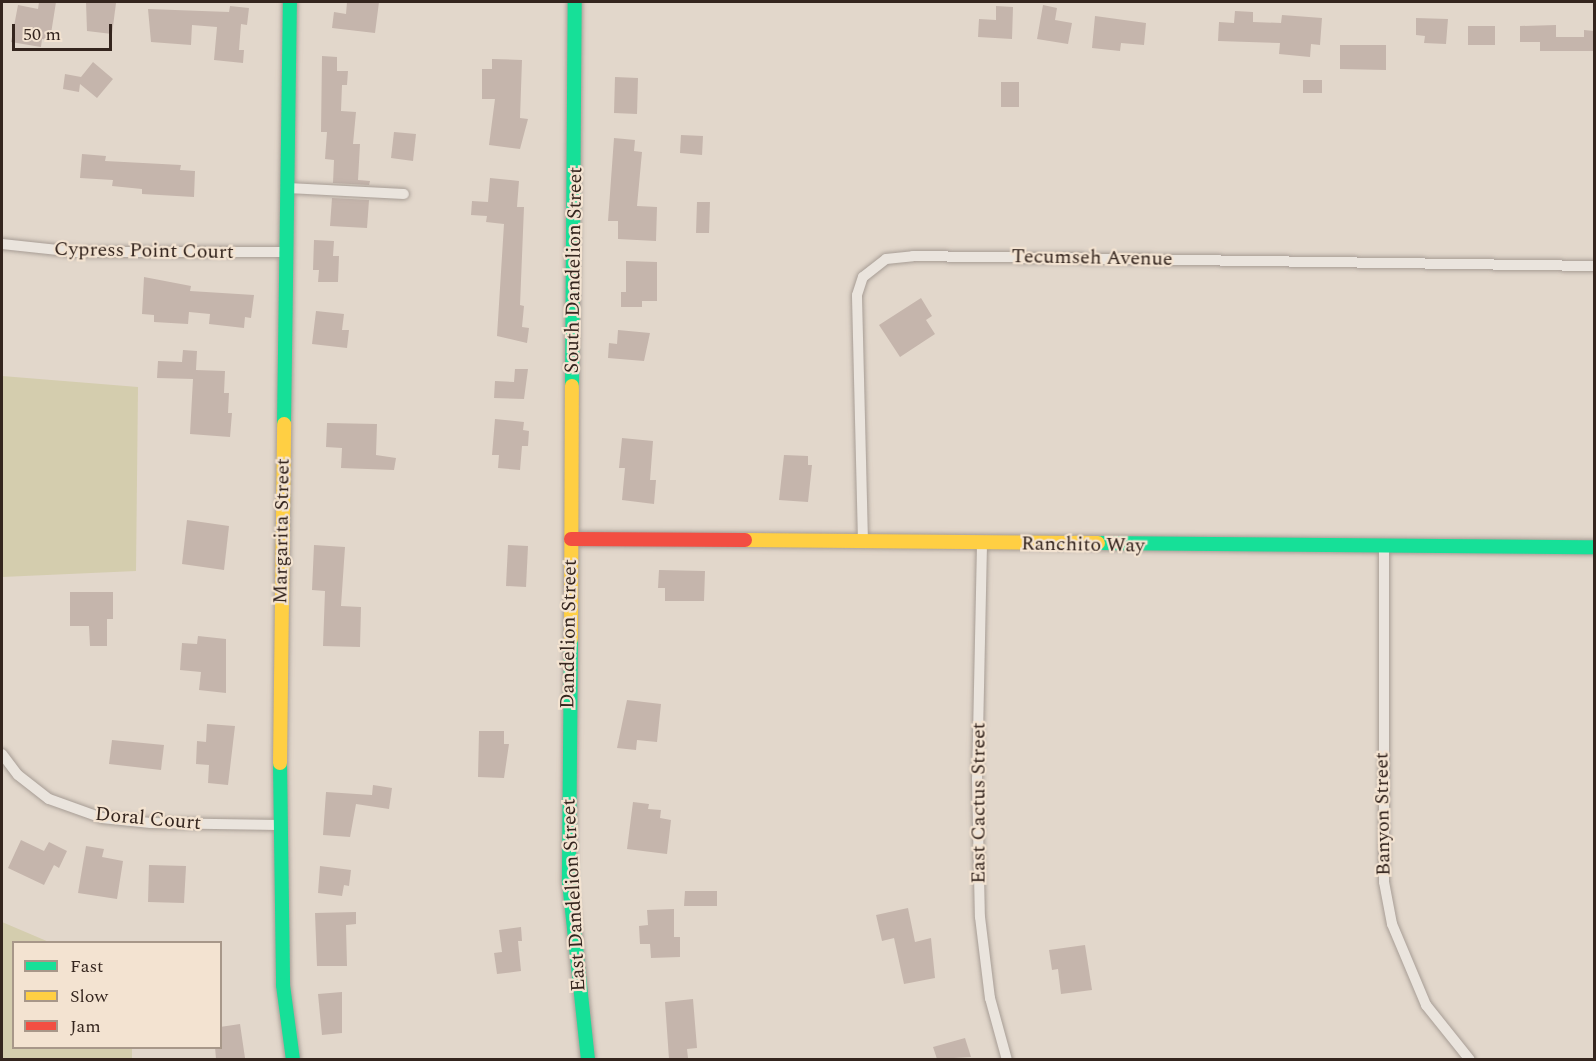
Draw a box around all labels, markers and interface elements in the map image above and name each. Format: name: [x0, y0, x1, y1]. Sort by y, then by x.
scale bar: [15, 12, 116, 50]
text: 50 m: [23, 21, 61, 48]
street label: South Dandelion Street: [560, 167, 588, 373]
street label: Cypress Point Court: [54, 237, 234, 265]
street label: Tecumseh Avenue: [1011, 245, 1173, 271]
street label: Margarita Street: [269, 458, 295, 604]
street label: Ranchito Way: [1021, 532, 1145, 558]
street label: Dandelion Street: [556, 559, 582, 709]
street label: East Cactus Street: [967, 722, 991, 884]
street label: Banyon Street: [1370, 752, 1396, 876]
street label: East Dandelion Street: [557, 798, 591, 992]
street label: Doral Court: [94, 802, 202, 836]
legend: [12, 941, 222, 1049]
text: Fast: [70, 953, 103, 980]
text: Slow: [70, 983, 108, 1010]
text: Jam: [70, 1013, 101, 1040]

